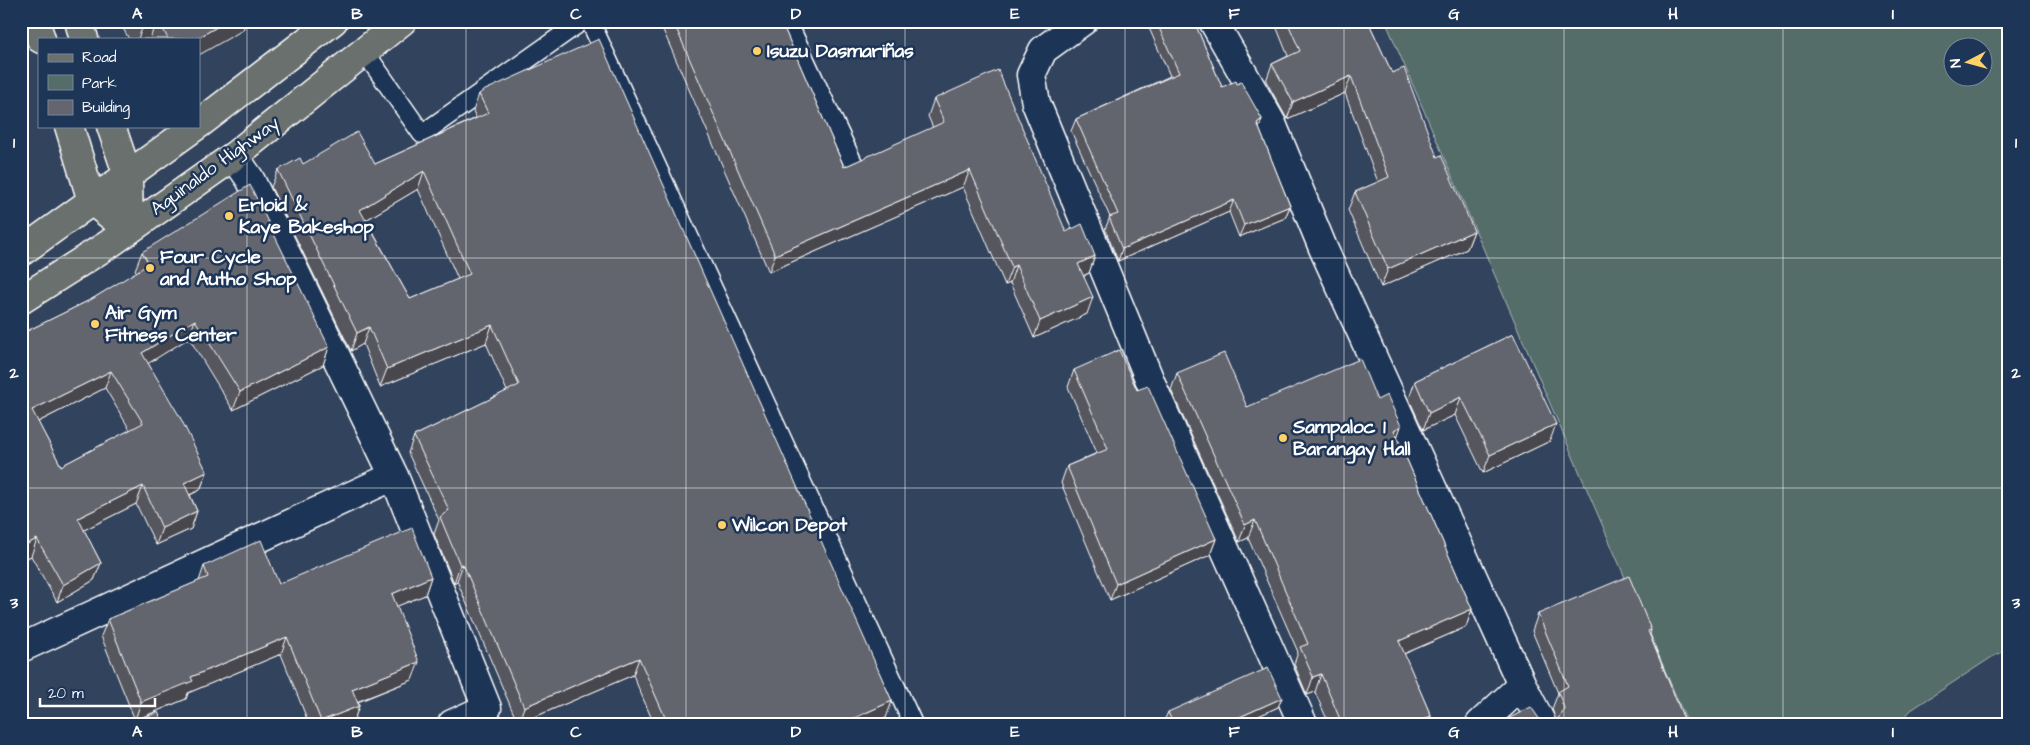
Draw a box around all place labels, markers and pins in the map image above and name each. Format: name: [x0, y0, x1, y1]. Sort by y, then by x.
place label: Isuzu Dasmariñas: [767, 38, 914, 65]
marker: Isuzu Dasmariñas: [751, 45, 763, 57]
place label: Erloid & Kaye Bakeshop: [239, 192, 374, 242]
marker: Erloid & Kaye Bakeshop: [223, 210, 235, 222]
place label: Four Cycle and Autho Shop: [159, 244, 297, 293]
marker: Four Cycle and Autho Shop: [144, 262, 156, 274]
place label: Air Gym Fitness Center: [105, 300, 237, 349]
marker: Air Gym Fitness Center: [89, 318, 101, 330]
place label: Sampaloc 1 Barangay Hall: [1292, 414, 1410, 464]
marker: Sampaloc 1 Barangay Hall: [1277, 432, 1289, 444]
place label: Wilcon Depot: [731, 512, 847, 539]
marker: Wilcon Depot: [716, 519, 728, 531]

